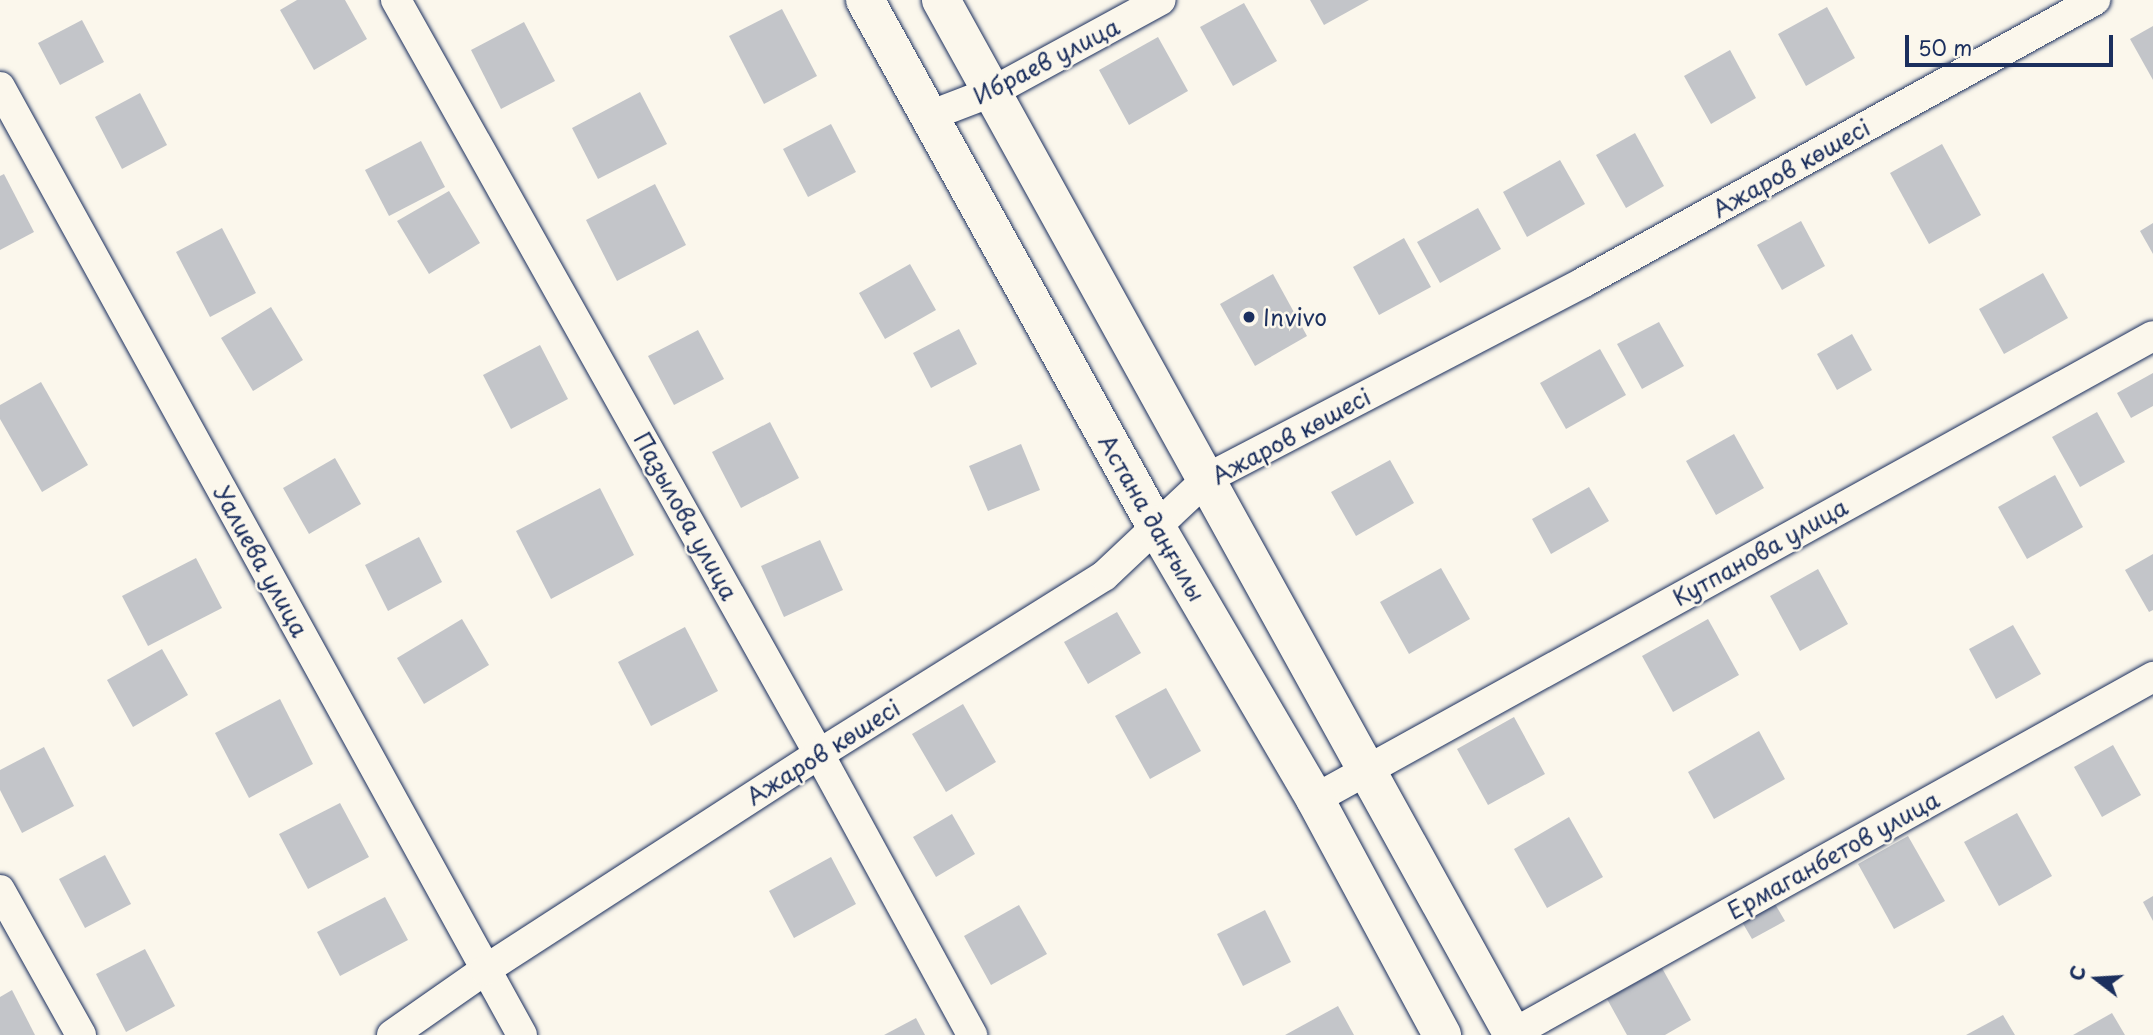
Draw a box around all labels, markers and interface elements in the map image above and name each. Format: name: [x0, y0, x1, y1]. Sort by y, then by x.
street label: Ибраев улица: [968, 12, 1124, 110]
scale bar: [1908, 21, 2116, 65]
text: 50 m: [1918, 31, 1972, 63]
street label: Ажаров көшесі: [1707, 113, 1875, 223]
place label: Invivo: [1263, 303, 1327, 331]
marker: Invivo: [1241, 309, 1257, 325]
street label: Ажаров көшесі: [1207, 382, 1375, 490]
street label: Пазылова улица: [628, 427, 744, 605]
street label: Астана даңғылы: [1093, 429, 1211, 607]
street label: Уалиева улица: [208, 480, 314, 642]
street label: Кутпанова улица: [1667, 492, 1853, 612]
street label: Ажаров көшесі: [741, 693, 905, 811]
street label: Ермаганбетов улица: [1722, 785, 1944, 925]
north arrow: [2062, 944, 2132, 1014]
text: С: [2061, 962, 2092, 984]

